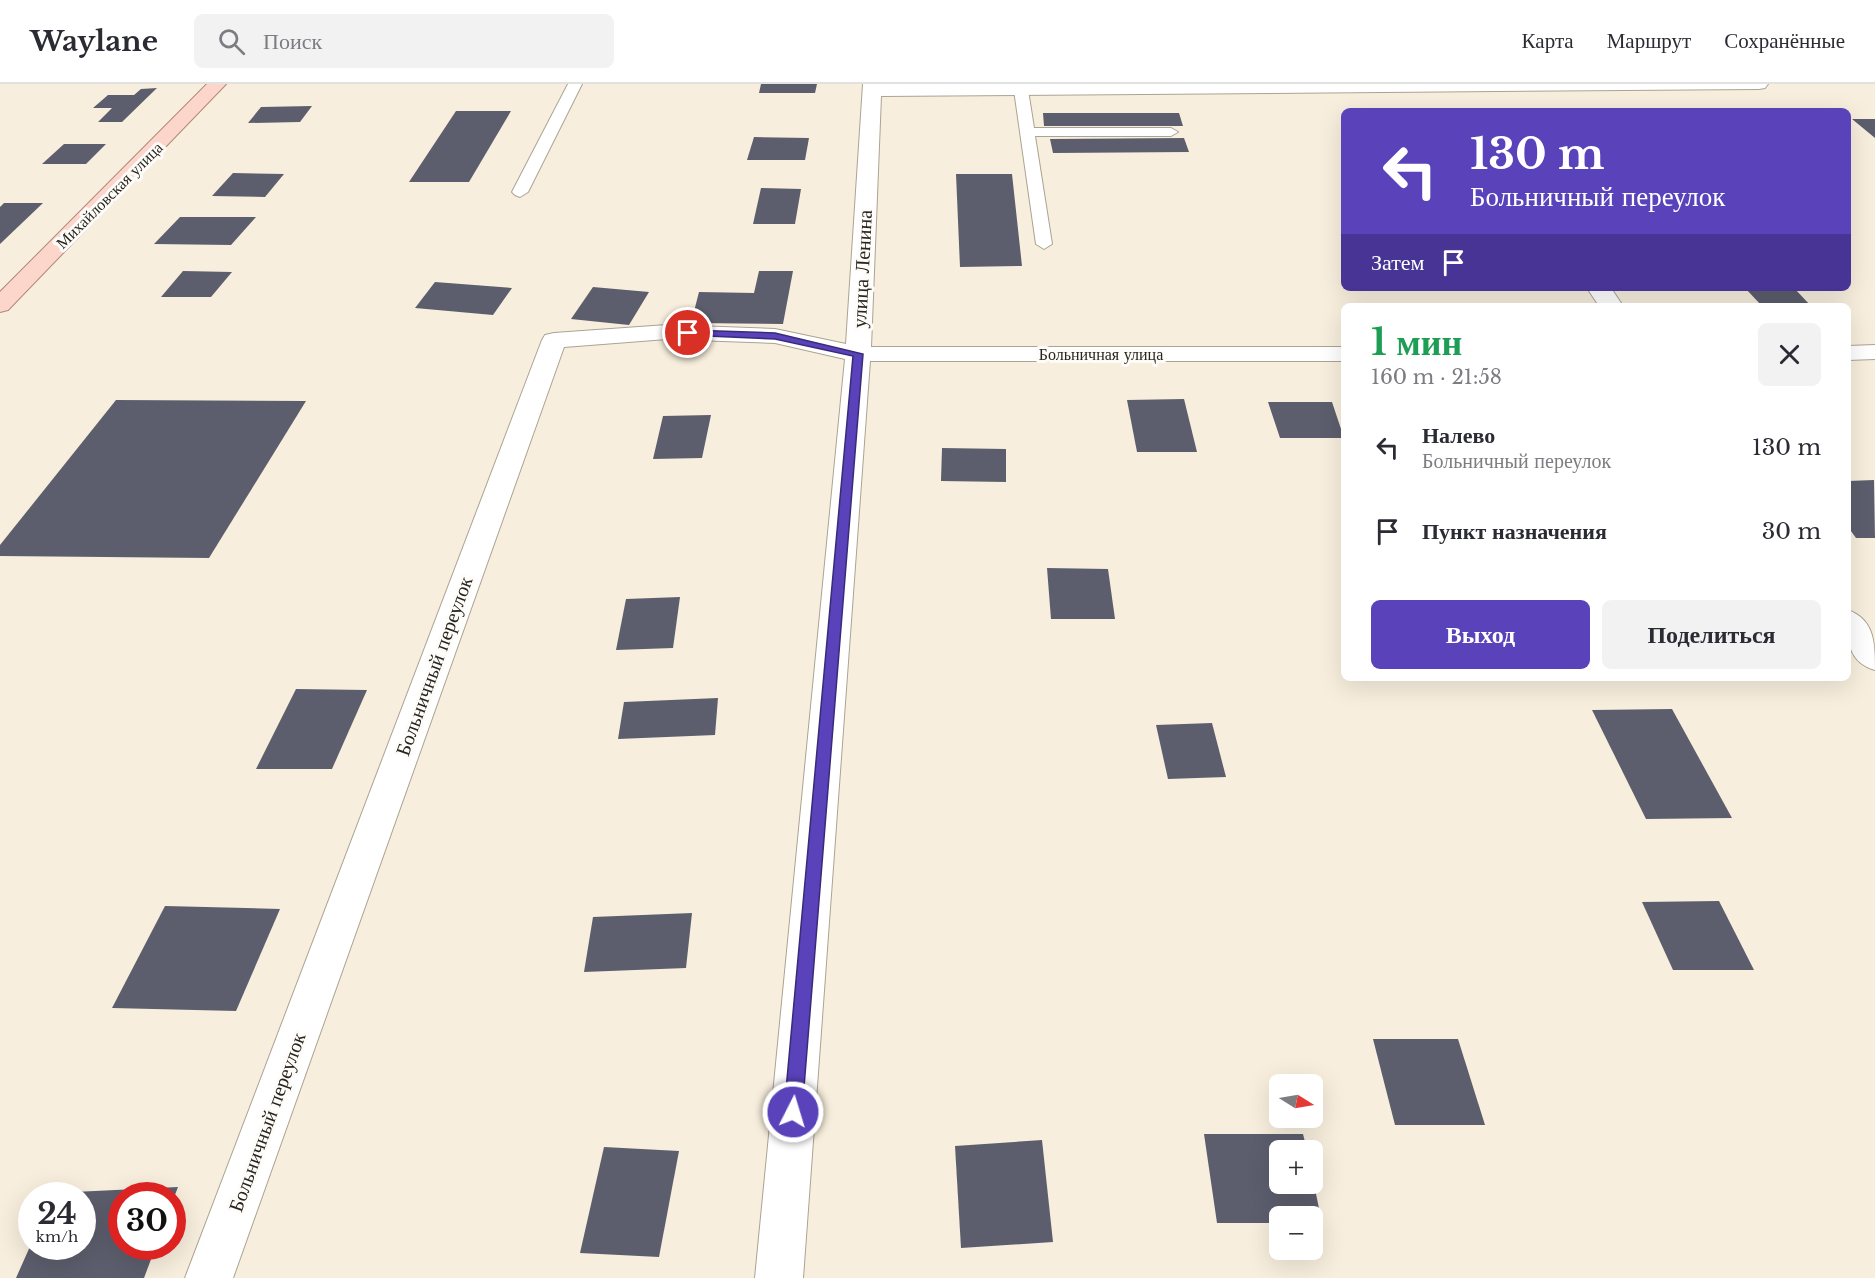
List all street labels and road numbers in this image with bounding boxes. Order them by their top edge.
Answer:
street label: Михайловская улица [51,137,167,253]
street label: улица Ленина [847,209,877,329]
street label: Больничная улица [1039,344,1163,364]
street label: Больничный переулок [390,573,478,759]
street label: Больничный переулок [223,1029,311,1215]

